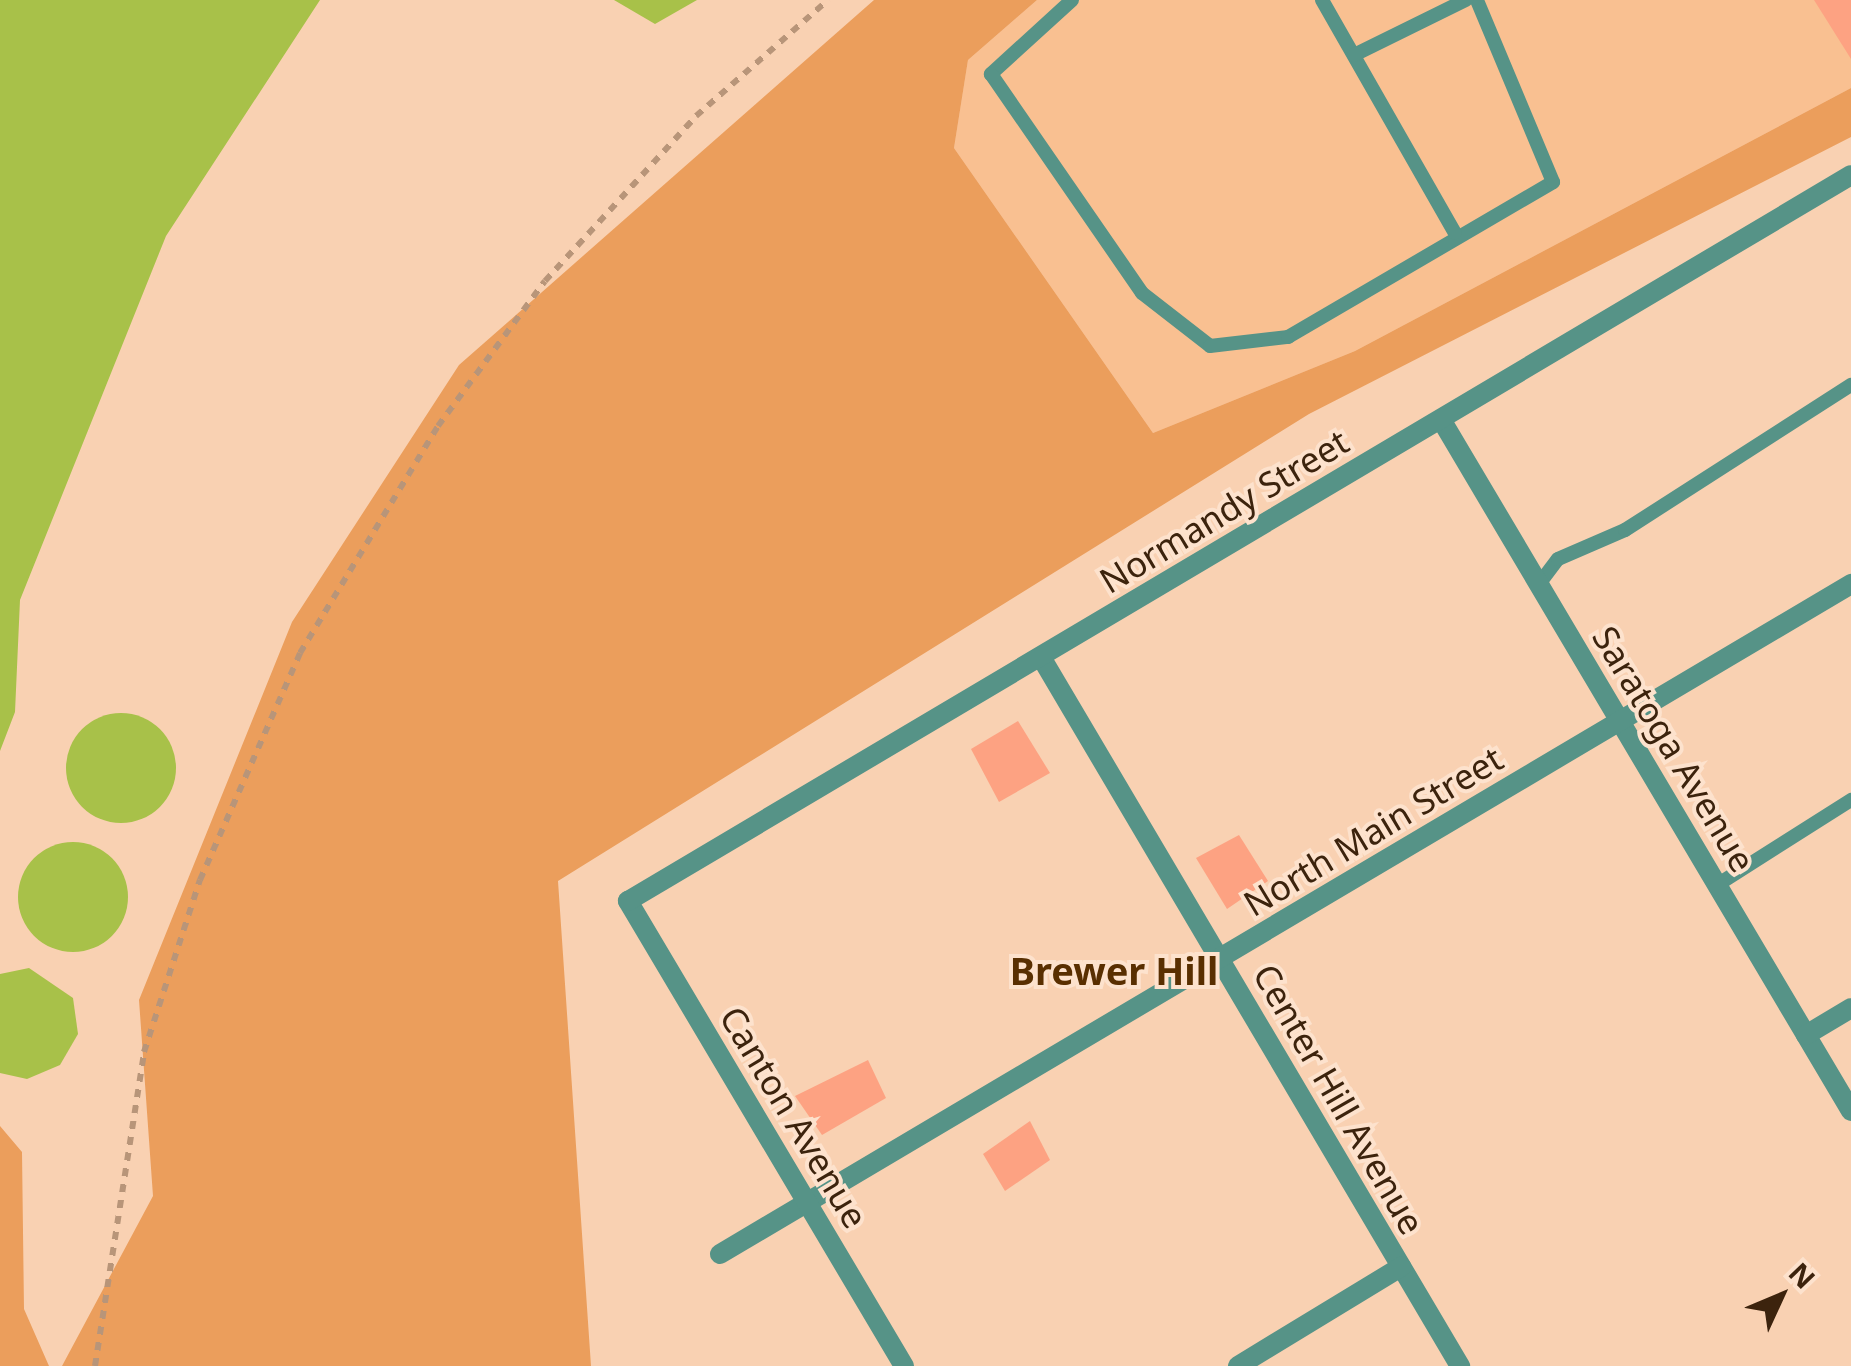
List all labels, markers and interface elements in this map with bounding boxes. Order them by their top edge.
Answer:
street label: Normandy Street [1092,420,1356,602]
street label: Saratoga Avenue [1584,619,1764,879]
street label: North Main Street [1236,737,1510,925]
district label: Brewer Hill [1010,948,1218,994]
street label: Center Hill Avenue [1245,957,1433,1241]
street label: Canton Avenue [711,999,877,1235]
north arrow [1731,1246,1831,1346]
text: N [1781,1254,1824,1297]

